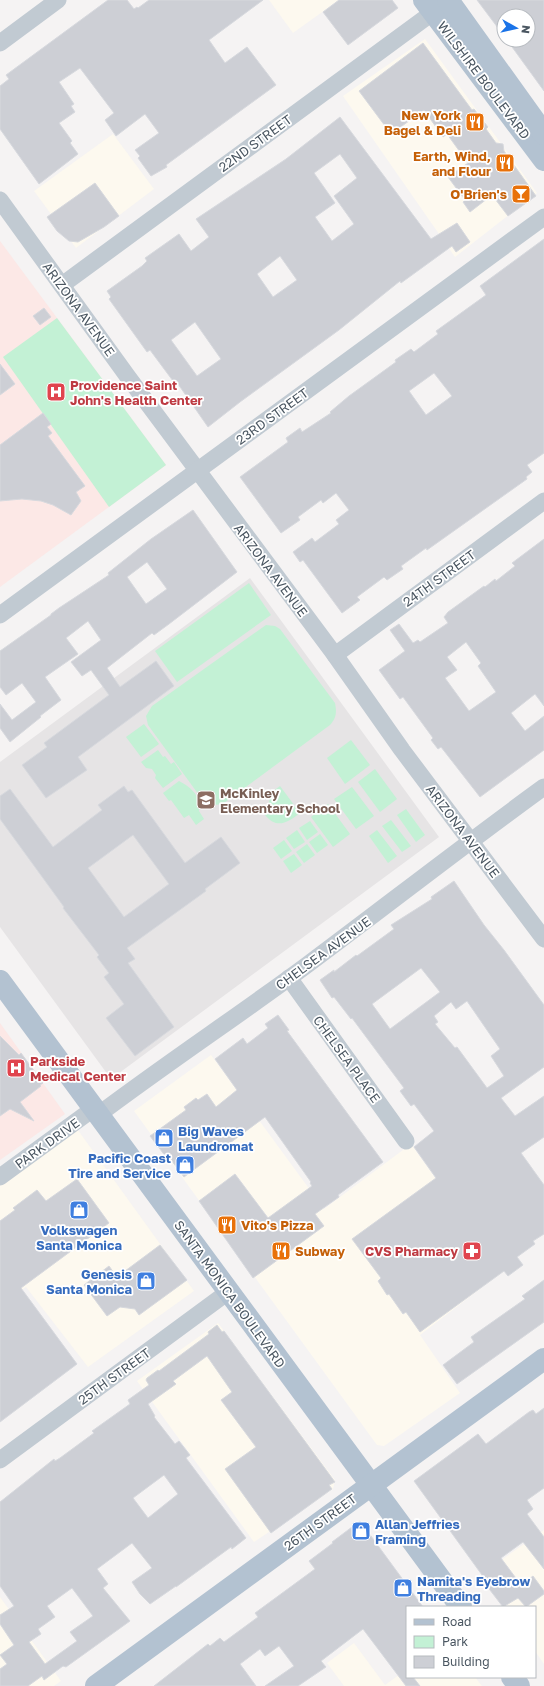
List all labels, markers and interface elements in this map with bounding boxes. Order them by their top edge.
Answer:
north arrow [496,8,536,48]
street label: WILSHIRE BOULEVARD [434,18,534,142]
text: N [519,24,533,35]
place label: New York Bagel & Deli [384,107,461,138]
street label: 22ND STREET [215,111,295,175]
restaurant icon: New York Bagel & Deli [464,111,486,133]
place label: Earth, Wind, and Flour [413,148,491,179]
restaurant icon: Earth, Wind, and Flour [494,152,516,174]
bar icon: O'Brien's [510,183,532,205]
place label: O'Brien's [450,186,507,202]
street label: ARIZONA AVENUE [40,259,118,359]
place label: Providence Saint John's Health Center [70,377,203,408]
hospital icon: Providence Saint John's Health Center [45,381,67,403]
street label: 23RD STREET [233,384,311,448]
street label: ARIZONA AVENUE [231,520,311,620]
street label: 24TH STREET [400,546,478,610]
street label: ARIZONA AVENUE [423,781,503,881]
place label: McKinley Elementary School [220,785,341,816]
school or university icon: McKinley Elementary School [195,789,217,811]
street label: CHELSEA AVENUE [272,913,374,993]
street label: CHELSEA PLACE [310,1012,384,1106]
place label: Parkside Medical Center [30,1053,126,1084]
hospital icon: Parkside Medical Center [5,1057,27,1079]
street label: PARK DRIVE [12,1114,82,1172]
place label: Big Waves Laundromat [178,1123,253,1154]
shop icon: Big Waves Laundromat [153,1127,175,1149]
place label: Pacific Coast Tire and Service [68,1150,171,1181]
shop icon: Pacific Coast Tire and Service [174,1154,196,1176]
shop icon: Volkswagen Santa Monica [68,1199,90,1221]
restaurant icon: Vito's Pizza [216,1214,238,1236]
street label: SANTA MONICA BOULEVARD [171,1217,289,1371]
place label: Vito's Pizza [241,1217,314,1233]
place label: Volkswagen Santa Monica [36,1222,122,1253]
restaurant icon: Subway [270,1240,292,1262]
pharmacy icon: CVS Pharmacy [461,1240,483,1262]
place label: Subway [295,1243,345,1259]
place label: CVS Pharmacy [365,1243,458,1259]
place label: Genesis Santa Monica [46,1266,132,1297]
shop icon: Genesis Santa Monica [135,1270,157,1292]
street label: 25TH STREET [75,1344,153,1408]
street label: 26TH STREET [281,1490,359,1554]
place label: Allan Jeffries Framing [375,1516,460,1547]
shop icon: Allan Jeffries Framing [350,1520,372,1542]
place label: Namita's Eyebrow Threading [417,1573,530,1604]
shop icon: Namita's Eyebrow Threading [392,1577,414,1599]
legend [406,1606,536,1678]
text: Road [442,1614,471,1629]
text: Park [442,1634,468,1649]
text: Building [442,1654,490,1669]

